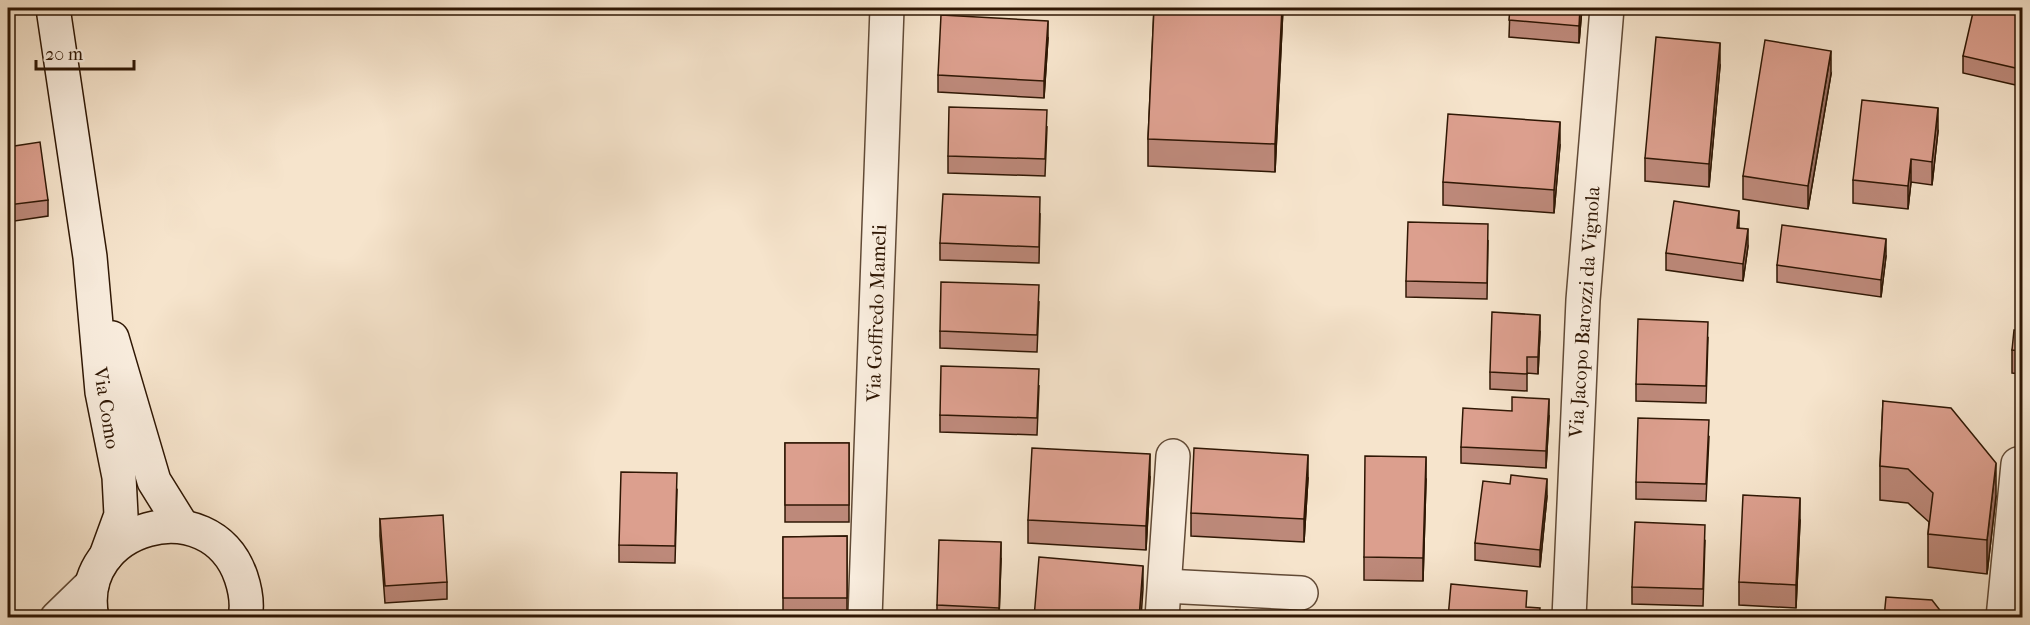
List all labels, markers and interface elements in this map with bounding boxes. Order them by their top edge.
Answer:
scale bar [36,33,134,71]
text: 20 m [45,44,83,65]
street label: Via Jacopo Barozzi da Vignola [1564,185,1605,439]
street label: Via Goffredo Mameli [862,224,891,403]
street label: Via Como [89,364,124,451]

